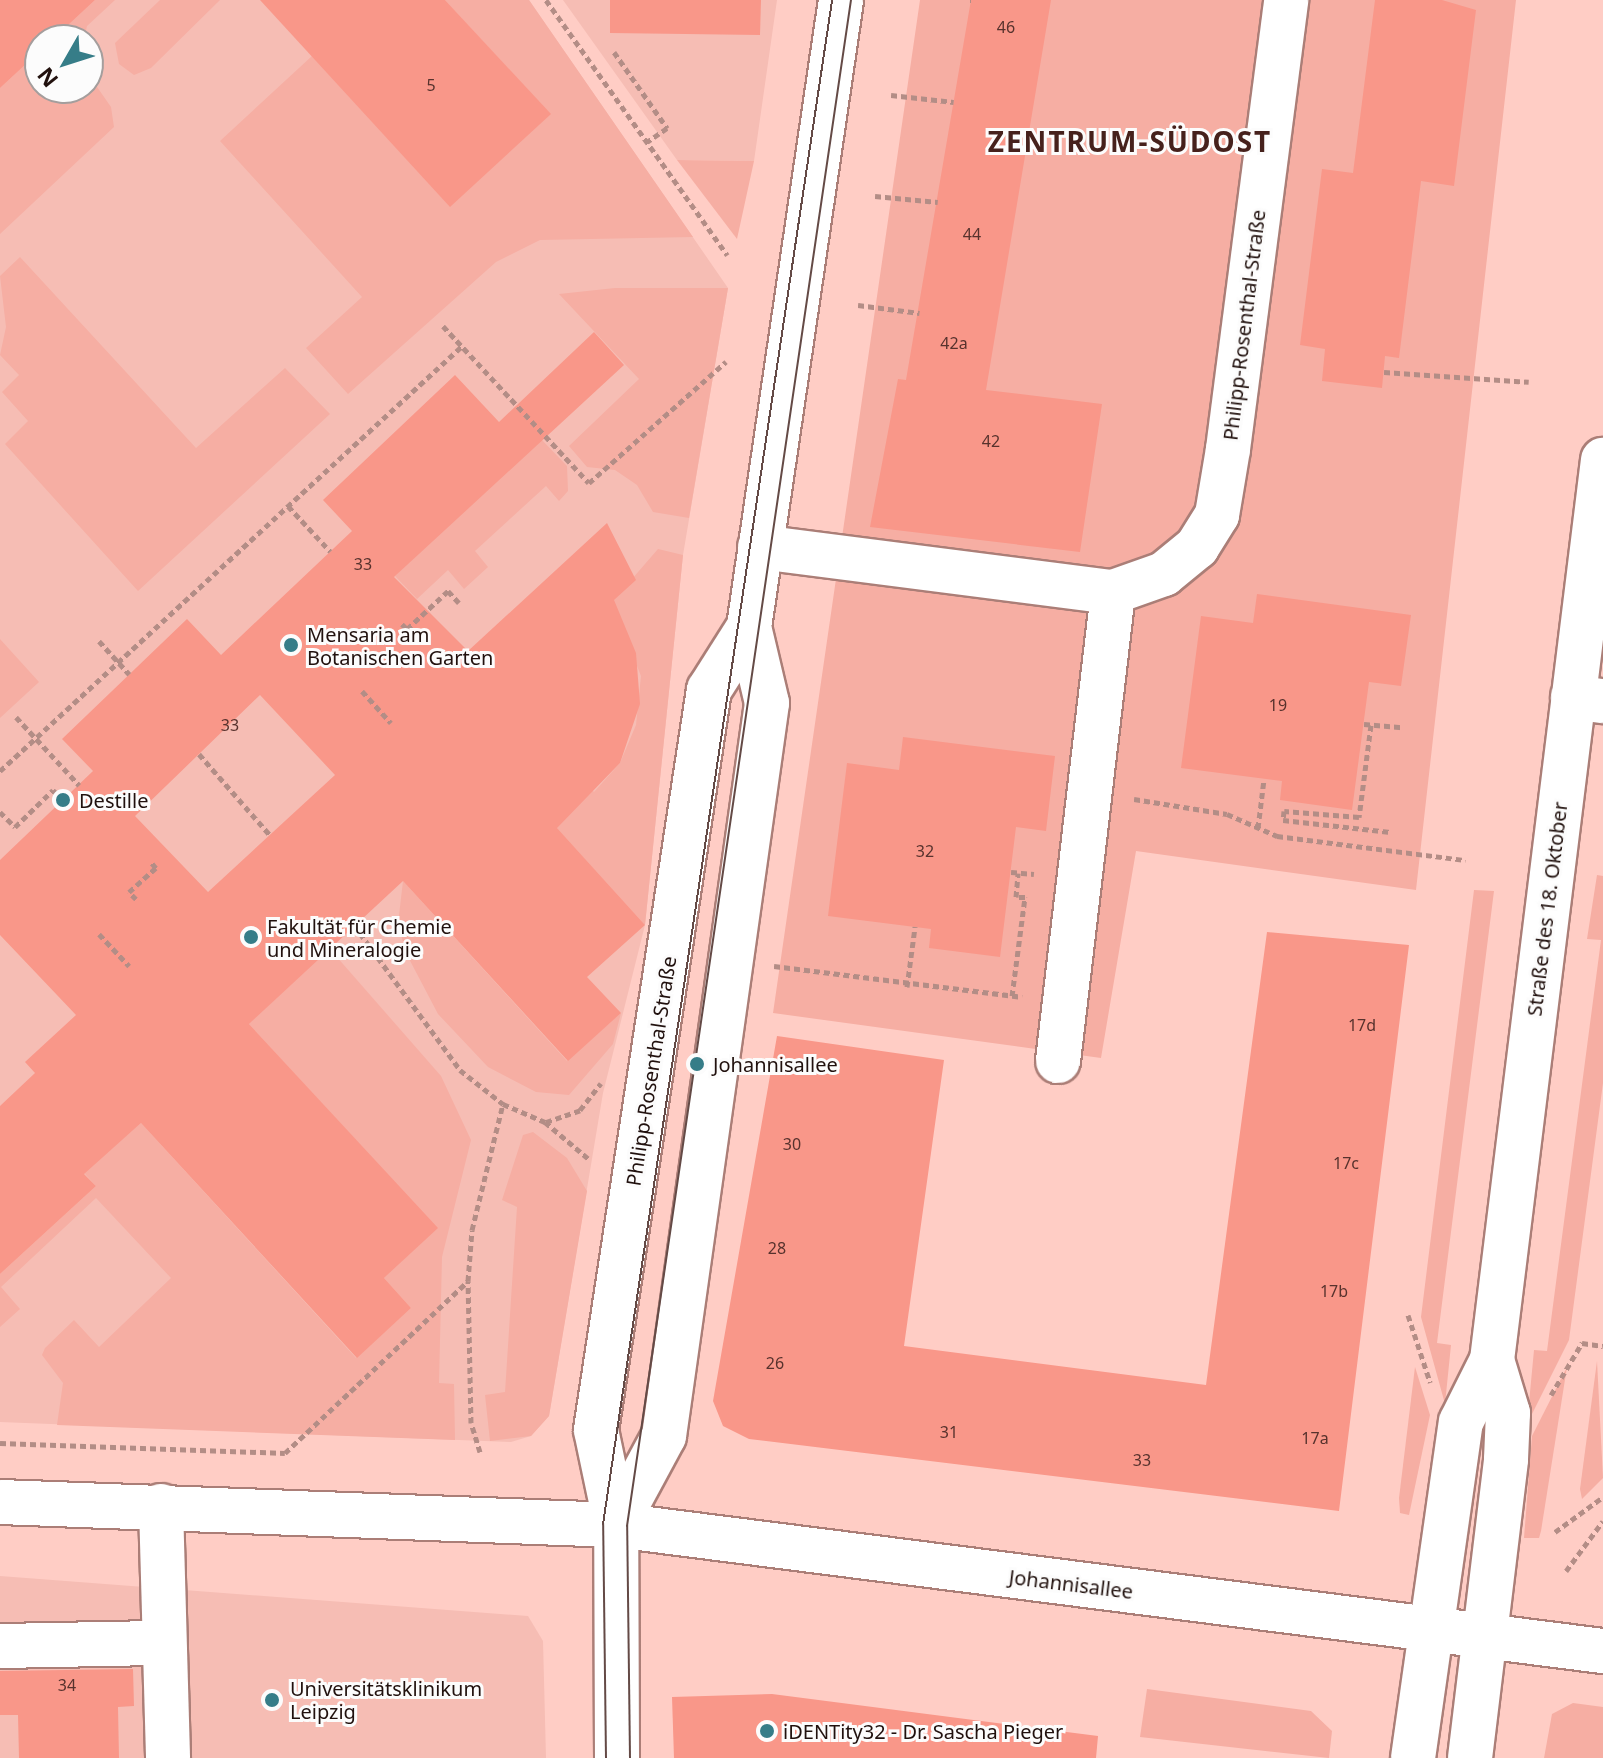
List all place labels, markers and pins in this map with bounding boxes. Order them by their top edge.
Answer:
place label: Mensaria am Botanischen Garten [307,622,493,669]
marker: Mensaria am Botanischen Garten [282,636,300,654]
place label: Destille [79,788,148,812]
marker: Destille [54,791,72,809]
place label: Fakultät für Chemie und Mineralogie [267,914,452,961]
marker: Fakultät für Chemie und Mineralogie [242,928,260,946]
place label: Johannisallee [713,1052,838,1076]
marker: Johannisallee [688,1055,706,1073]
place label: Universitätsklinikum Leipzig [290,1676,482,1723]
marker: Universitätsklinikum Leipzig [261,1689,283,1711]
place label: iDENTity32 - Dr. Sascha Pieger [783,1719,1063,1743]
marker: iDENTity32 - Dr. Sascha Pieger [758,1722,776,1740]

